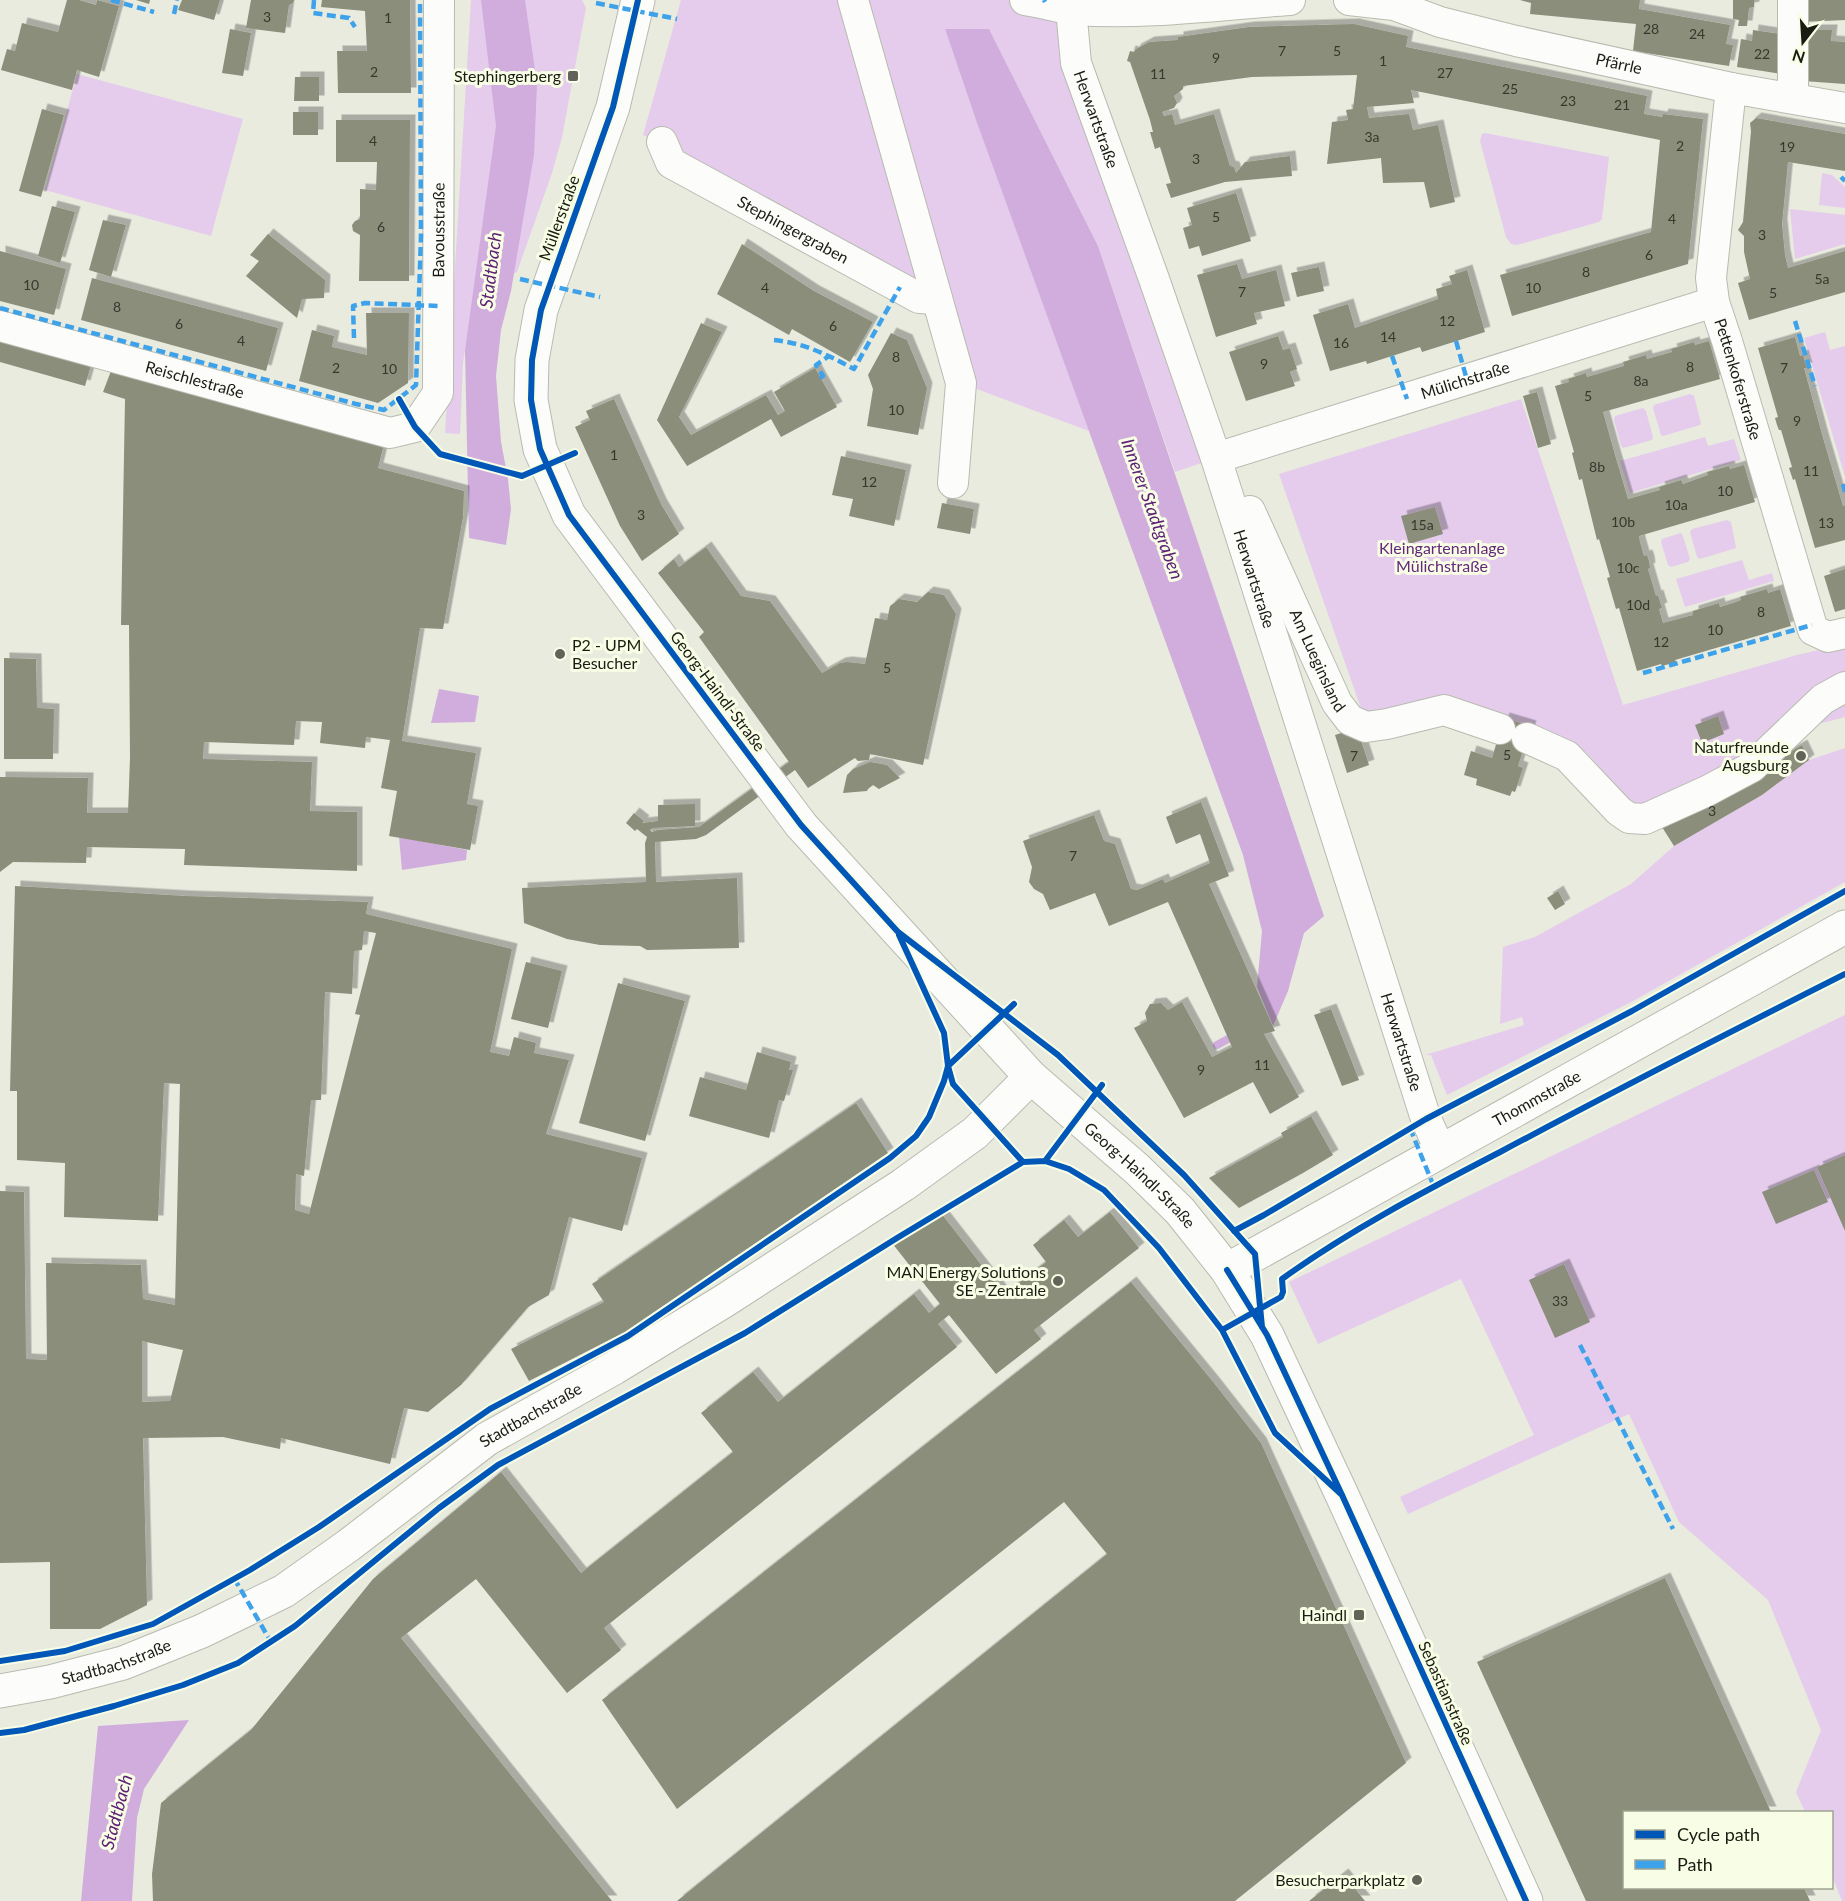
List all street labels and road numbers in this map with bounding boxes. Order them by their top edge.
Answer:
street label: Pfärrle [1594,49,1644,77]
street label: Herwartstraße [1070,68,1123,170]
street label: Müllerstraße [534,173,583,263]
street label: Bavousstraße [428,183,448,278]
street label: Stephingergraben [735,191,852,267]
street label: Pettenkoferstraße [1711,316,1766,442]
street label: Reischlestraße [143,356,246,402]
street label: Mülichstraße [1418,357,1512,402]
street label: Herwartstraße [1230,527,1279,630]
street label: Am Lueginsland [1287,606,1350,715]
street label: Georg-Haindl-Straße [667,627,770,755]
street label: Herwartstraße [1377,990,1427,1093]
street label: Thommstraße [1489,1066,1584,1130]
street label: Georg-Haindl-Straße [1081,1118,1200,1232]
street label: Stadtbachstraße [475,1378,585,1451]
street label: Stadtbachstraße [59,1635,174,1688]
street label: Sebastianstraße [1415,1638,1478,1748]

